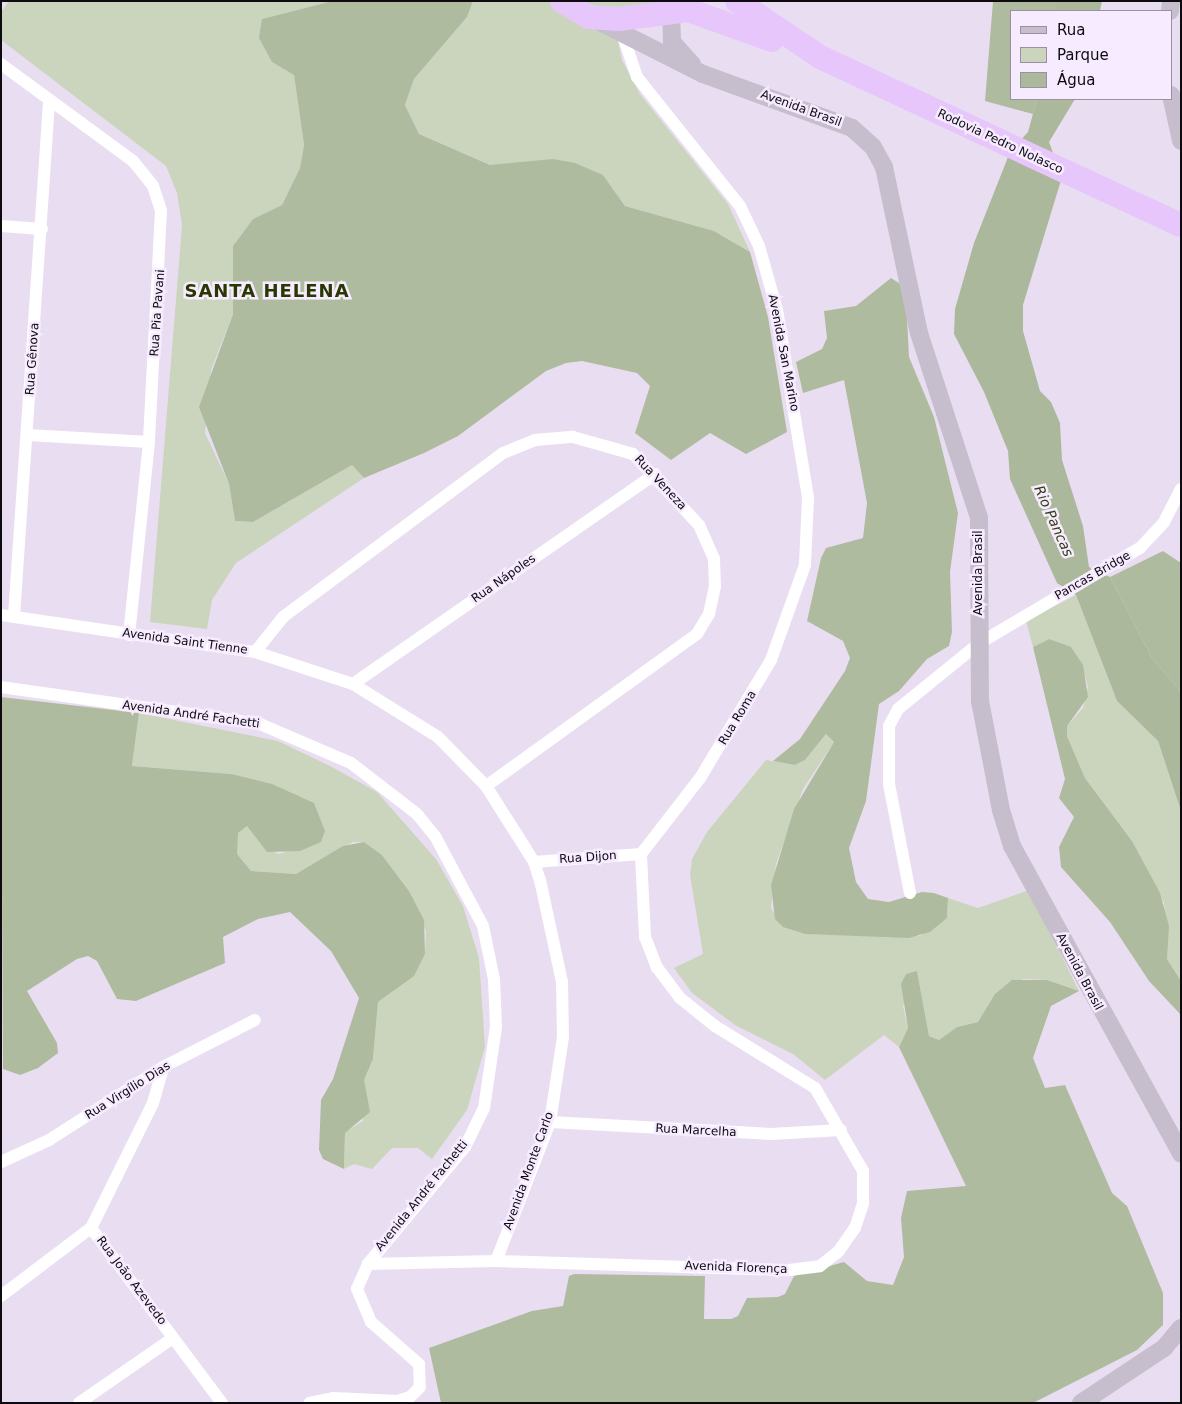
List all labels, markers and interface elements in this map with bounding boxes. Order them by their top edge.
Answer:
legend [1010,10,1172,100]
text: Rua [1057,21,1085,39]
text: Parque [1057,46,1109,64]
text: Água [1057,71,1095,89]
street label: Avenida Brasil [759,88,843,130]
street label: Rodovia Pedro Nolasco [935,107,1065,177]
street label: Rua Pia Pavani [148,269,168,357]
district label: SANTA HELENA [183,280,351,302]
street label: Avenida San Marino [765,293,801,413]
street label: Rua Gênova [23,322,43,396]
street label: Rua Veneza [631,453,689,513]
water label: Rio Pancas [1031,483,1077,559]
street label: Avenida Brasil [972,530,986,616]
street label: Pancas Bridge [1053,549,1133,603]
street label: Rua Nápoles [469,552,539,606]
street label: Avenida Saint Tienne [121,626,249,658]
street label: Rua Roma [716,688,760,748]
street label: Avenida André Fachetti [121,698,261,732]
street label: Rua Dijon [559,849,617,867]
street label: Avenida Brasil [1053,931,1105,1013]
street label: Rua Virgílio Dias [83,1059,173,1123]
street label: Avenida Monte Carlo [501,1110,557,1232]
street label: Rua Marcelha [655,1122,737,1140]
street label: Avenida André Fachetti [373,1138,471,1254]
street label: Rua João Azevedo [93,1234,169,1328]
street label: Avenida Florença [684,1259,788,1277]

